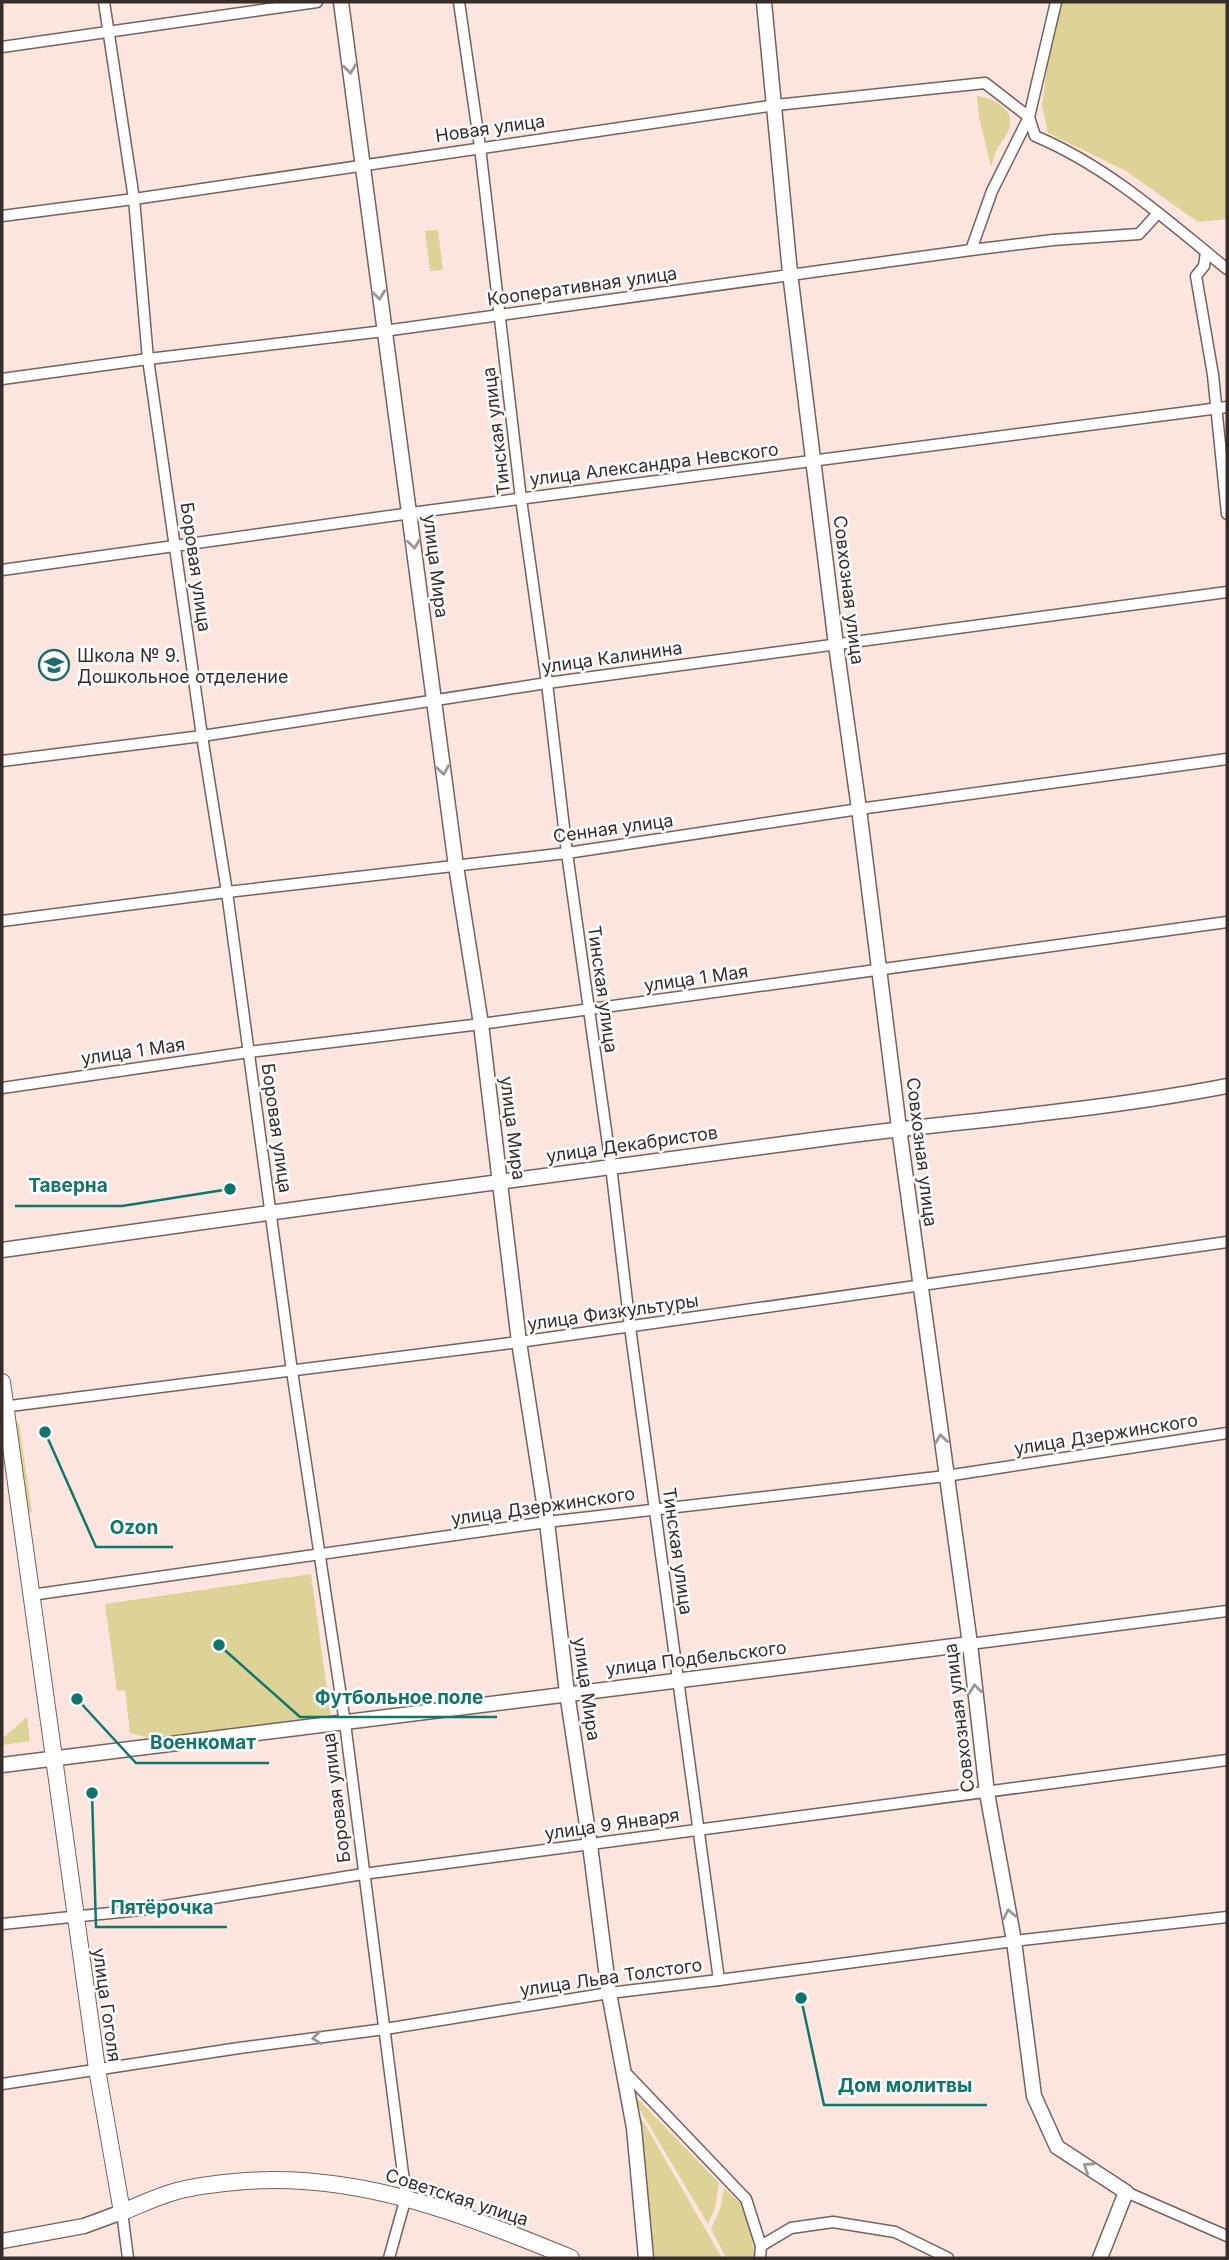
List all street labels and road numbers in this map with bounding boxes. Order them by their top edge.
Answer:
street label: Новая улица [434,110,546,146]
street label: Кооперативная улица [486,262,678,310]
street label: Тинская улица [478,366,514,496]
street label: улица Александра Невского [528,438,780,490]
street label: Боровая улица [177,501,215,633]
street label: улица Мира [419,513,453,619]
street label: Совхозная улица [829,514,869,666]
street label: улица Калинина [541,637,683,677]
street label: Сенная улица [552,809,674,847]
street label: Тинская улица [584,924,622,1054]
street label: улица 1 Мая [643,960,749,996]
street label: улица 1 Мая [80,1033,186,1069]
street label: Боровая улица [258,1062,296,1194]
street label: улица Мира [496,1075,530,1181]
street label: Совхозная улица [902,1076,942,1228]
street label: улица Декабристов [545,1122,719,1166]
street label: улица Физкультуры [526,1290,700,1334]
street label: улица Дзержинского [1013,1409,1199,1459]
street label: улица Дзержинского [450,1483,636,1529]
street label: Тинская улица [659,1486,697,1616]
street label: улица Мира [569,1636,605,1742]
street label: улица Подбельского [604,1636,788,1680]
street label: Совхозная улица [939,1642,979,1794]
street label: Боровая улица [318,1732,354,1864]
street label: улица 9 Января [543,1804,681,1844]
street label: улица Гоголя [89,1947,125,2063]
street label: улица Льва Толстого [518,1954,704,2000]
street label: Советская улица [383,2164,531,2230]

